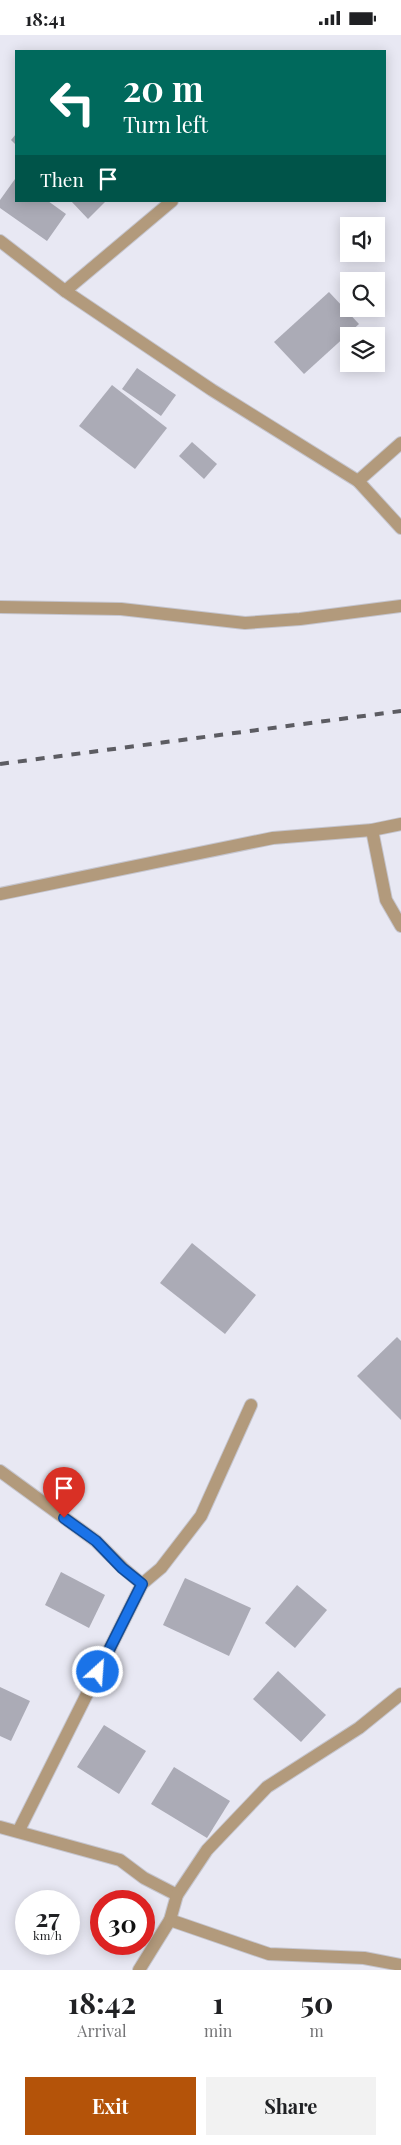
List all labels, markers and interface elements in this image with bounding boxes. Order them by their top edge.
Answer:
text: 18:41 [25,5,66,31]
text: 20 m [123,64,204,111]
icon: left [40,70,105,135]
text: Turn left [123,109,208,139]
icon: arrive [94,165,122,193]
text: Then [40,166,84,192]
map controls [340,217,385,372]
button: sound [340,217,385,262]
button: search [340,272,385,317]
button: layers [340,327,385,372]
pin [43,1467,85,1518]
icon: arrive [50,1474,78,1502]
position arrow [71,1645,123,1697]
speed limit sign: 30 [90,1890,155,1955]
text: 27 [35,1900,60,1933]
text: km/h [33,1927,62,1943]
text: 18:42 [68,1982,136,2022]
text: 1 [212,1982,224,2022]
text: 50 [300,1982,333,2022]
text: Arrival [77,2020,127,2041]
text: min [204,2020,232,2041]
text: m [310,2020,324,2041]
button: Exit [25,2077,196,2135]
button: Share [206,2077,376,2135]

